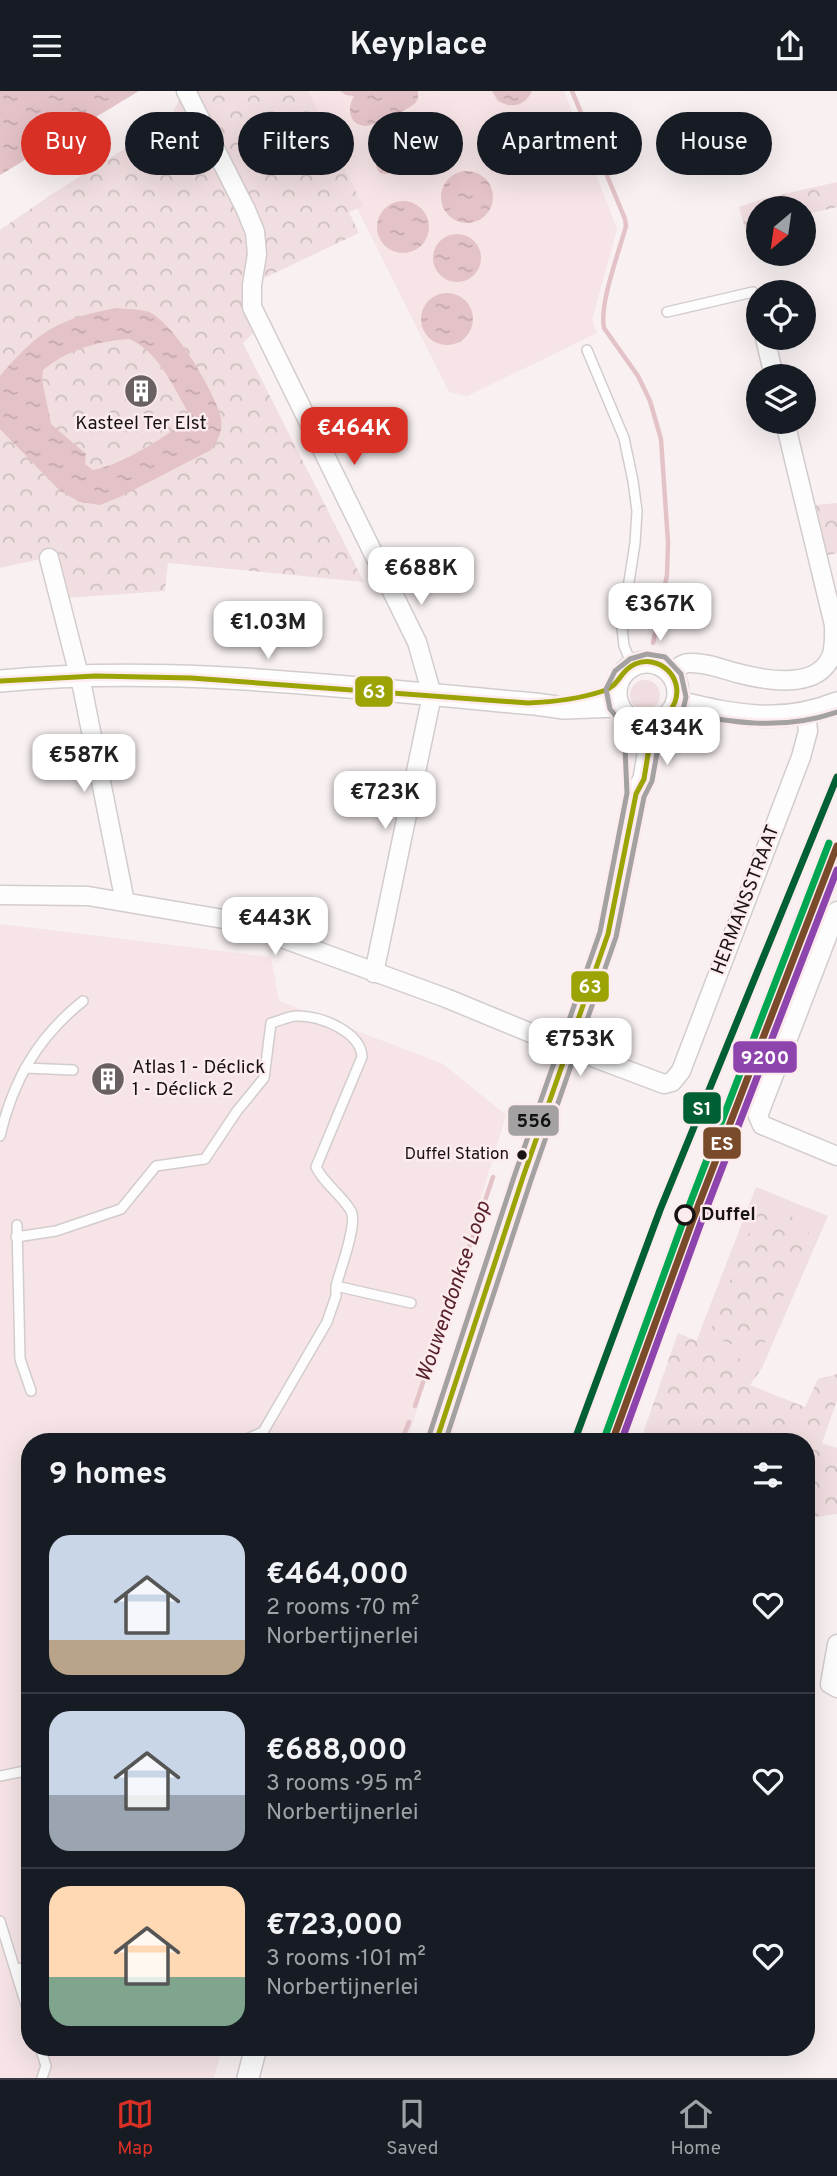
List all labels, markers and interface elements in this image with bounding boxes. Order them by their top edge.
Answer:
text: Keyplace [350,26,487,66]
icon: menu [28,27,66,65]
icon: share [771,27,809,65]
chip: Buy [21,112,111,175]
chip: Rent [125,112,224,175]
chip: Filters [238,112,354,175]
chip: New [368,112,463,175]
chip: Apartment [477,112,642,175]
chip: House [656,112,772,175]
north arrow [746,196,816,266]
map controls [746,196,816,434]
button: locate [746,280,816,350]
button: layers [746,364,816,434]
building icon: Kasteel Ter Elst [122,372,160,410]
pin: €464K [305,407,403,467]
place label: Kasteel Ter Elst [75,412,207,436]
text: €464K [317,415,391,444]
pin: €688K [372,547,470,607]
text: €688K [384,555,458,584]
pin: €367K [611,583,709,643]
text: €367K [624,591,696,620]
pin: €1.03M [211,601,325,661]
text: €1.03M [230,609,306,638]
line badge: 63 [354,675,394,708]
text: 63 [362,681,386,705]
pin: €434K [618,707,716,767]
text: €434K [630,715,704,744]
pin: €587K [35,735,133,794]
text: €587K [48,742,120,771]
pin: €723K [336,771,434,831]
text: €723K [350,779,420,808]
street label: HERMANSSTRAAT [706,822,786,978]
pin: €443K [226,897,324,957]
text: €443K [238,905,312,934]
line badge: 63 [570,970,610,1003]
text: 63 [578,976,602,1000]
pin: €753K [531,1019,629,1078]
text: €753K [545,1026,615,1055]
line badge: 9200 [732,1040,798,1074]
text: 9200 [741,1047,789,1071]
place label: Atlas 1 - Déclick 1 - Déclick 2 [132,1056,265,1102]
building icon: Atlas 1 - Déclick 1 - Déclick 2 [89,1060,127,1098]
line badge: S1 [682,1091,722,1125]
text: S1 [692,1098,712,1122]
line badge: 556 [507,1104,560,1137]
text: 556 [517,1110,551,1134]
line badge: ES [702,1126,742,1160]
text: ES [710,1133,734,1157]
place label: Duffel Station [404,1144,509,1166]
marker: Duffel Station [515,1148,529,1162]
water label: Wouwendonkse Loop [410,1198,498,1386]
place label: Duffel [701,1203,756,1227]
marker: Duffel [675,1205,695,1225]
icon: filters [749,1456,787,1494]
text: 9 homes [49,1457,167,1494]
text: €464,000 [266,1557,409,1594]
icon: home [105,1563,189,1647]
icon: heart [749,1586,787,1624]
text: 2 rooms · 70 m² [266,1594,419,1623]
text: Norbertijnerlei [266,1623,419,1652]
text: €688,000 [266,1733,407,1770]
icon: home [105,1739,189,1823]
icon: heart [749,1762,787,1800]
text: 3 rooms · 95 m² [266,1770,422,1799]
text: Norbertijnerlei [266,1799,419,1828]
text: €723,000 [266,1908,403,1945]
icon: home [105,1914,189,1998]
icon: heart [749,1937,787,1975]
text: 3 rooms · 101 m² [266,1945,426,1974]
text: Norbertijnerlei [266,1974,419,2003]
tab: Map [116,2095,154,2161]
tab: Saved [386,2095,438,2161]
tab: Home [670,2095,721,2161]

